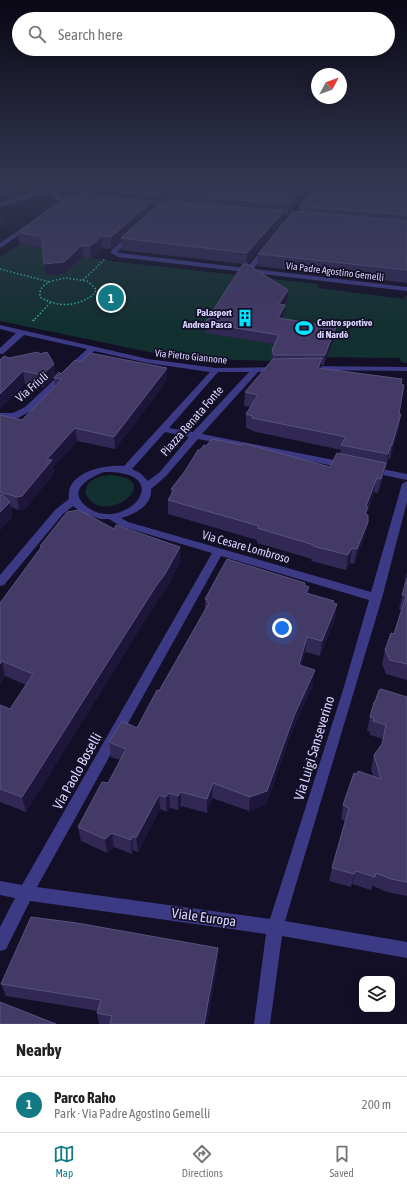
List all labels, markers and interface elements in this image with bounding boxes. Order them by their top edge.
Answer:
search box [12,12,395,56]
icon: search [26,23,48,45]
text: Search here [58,26,123,43]
north arrow [311,68,347,104]
street label: Via Padre Agostino Gemelli [285,260,385,283]
pin: 1 [98,283,124,313]
place label: Palasport Andrea Pasca [182,307,232,330]
building icon: Palasport Andrea Pasca [235,308,255,328]
place label: Centro sportivo di Nardò [317,317,373,340]
sports icon: Centro sportivo di Nardò [294,318,314,338]
street label: Via Pietro Giannone [154,347,228,366]
street label: Via Friuli [13,369,51,405]
street label: Piazza Renata Fonte [158,383,226,459]
street label: Via Cesare Lombroso [200,528,292,566]
your location [272,618,292,638]
street label: Via Luigi Sanseverino [291,694,337,802]
street label: Via Paolo Boselli [49,730,105,812]
street label: Viale Europa [171,905,237,929]
map controls [359,976,395,1012]
button: layers [359,976,395,1012]
text: Nearby [16,1040,62,1060]
text: Parco Raho [54,1089,116,1106]
text: 1 [26,1097,32,1112]
text: 200 m [362,1097,391,1112]
text: Park · Via Padre Agostino Gemelli [54,1106,210,1121]
tab: Map [53,1143,75,1179]
tab: Directions [182,1143,223,1179]
tab: Saved [329,1143,354,1179]

